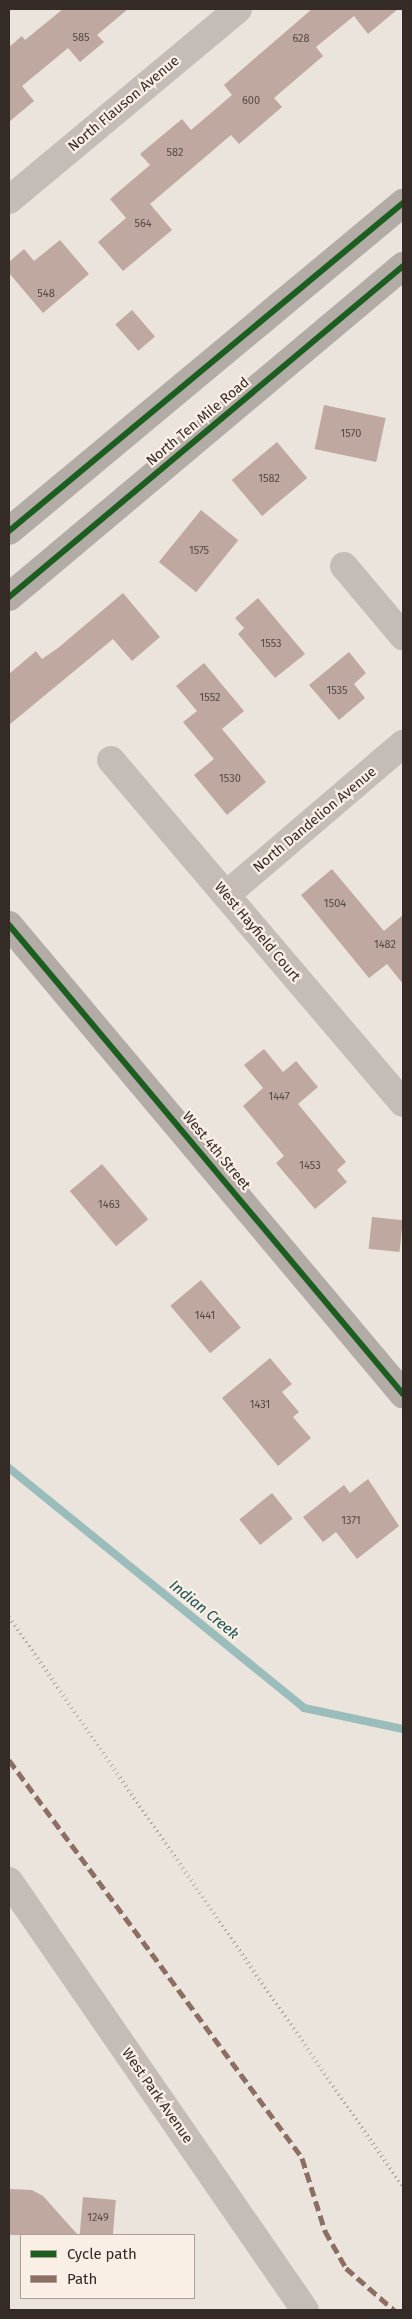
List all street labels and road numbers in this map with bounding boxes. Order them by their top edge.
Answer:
street label: North Flauson Avenue [65,53,183,155]
street label: North Ten Mile Road [143,374,253,470]
street label: North Dandelion Avenue [250,764,380,876]
street label: West Hayfield Court [211,879,303,985]
street label: West 4th Street [178,1109,254,1193]
street label: West Park Avenue [118,2045,196,2147]

